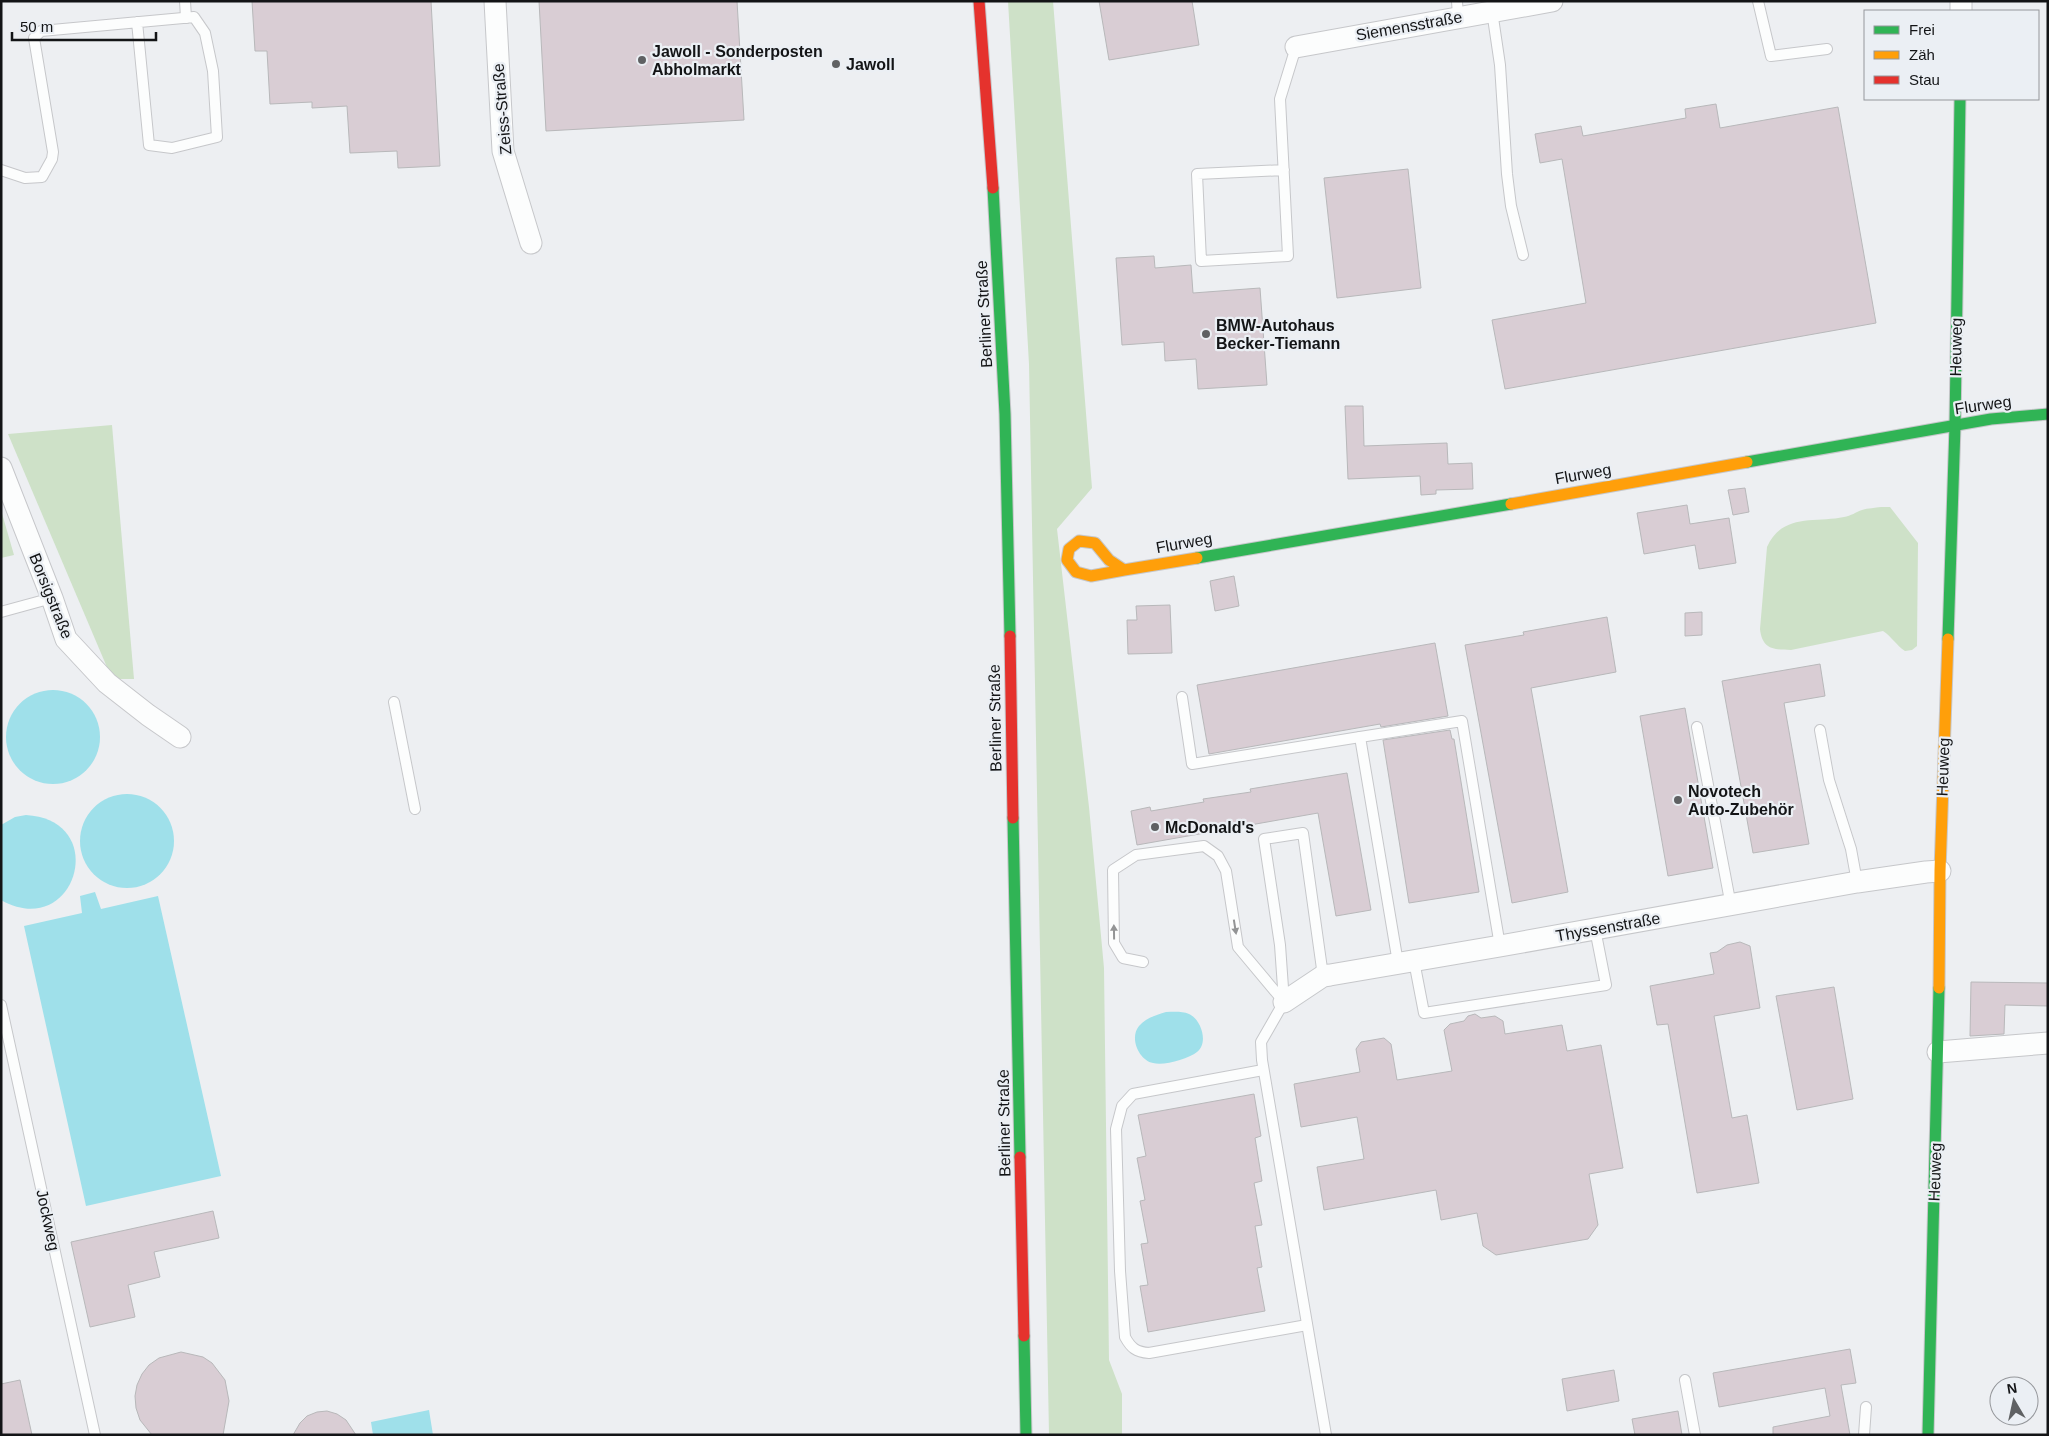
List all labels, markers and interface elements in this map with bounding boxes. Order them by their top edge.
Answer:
street label: Siemensstraße [1355,8,1464,44]
scale bar [12,10,156,42]
legend [1864,10,2039,100]
text: 50 m [20,18,53,35]
text: Frei [1909,21,1935,38]
place label: Jawoll - Sonderposten Abholmarkt [652,43,823,78]
text: Zäh [1909,46,1935,63]
marker: Jawoll - Sonderposten Abholmarkt [636,54,648,66]
place label: Jawoll [846,56,895,73]
marker: Jawoll [830,58,842,70]
street label: Zeiss-Straße [490,63,514,155]
text: Stau [1909,71,1940,88]
street label: Berliner Straße [973,260,995,368]
place label: BMW-Autohaus Becker-Tiemann [1216,317,1340,352]
street label: Heuweg [1947,318,1965,376]
marker: BMW-Autohaus Becker-Tiemann [1200,328,1212,340]
street label: Flurweg [1954,393,2012,417]
street label: Flurweg [1554,461,1612,487]
street label: Flurweg [1155,530,1213,556]
street label: Borsigstraße [26,551,76,641]
street label: Berliner Straße [986,664,1004,772]
street label: Heuweg [1933,737,1953,797]
place label: Novotech Auto-Zubehör [1688,783,1794,818]
marker: Novotech Auto-Zubehör [1672,794,1684,806]
place label: McDonald's [1165,819,1254,836]
marker: McDonald's [1149,821,1161,833]
street label: Thyssenstraße [1554,909,1662,945]
one-way arrow [1231,919,1239,935]
one-way arrow [1110,924,1118,940]
street label: Berliner Straße [995,1069,1013,1177]
street label: Heuweg [1925,1142,1945,1202]
street label: Jockweg [33,1188,63,1252]
north arrow [1989,1376,2039,1426]
text: N [2006,1379,2018,1397]

